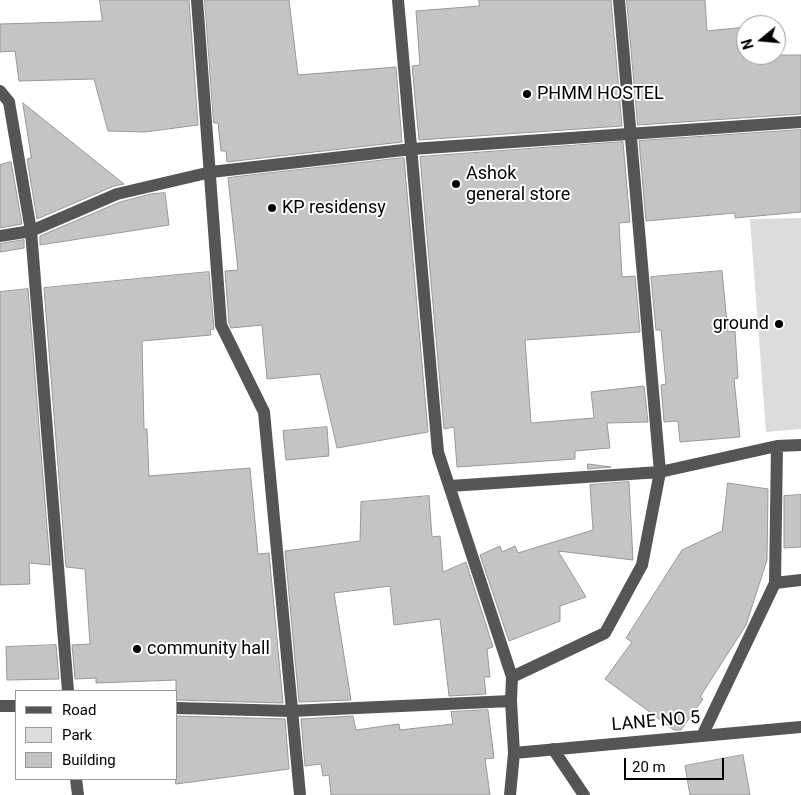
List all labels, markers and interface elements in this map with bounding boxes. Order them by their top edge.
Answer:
north arrow [736,15,786,65]
text: N [739,37,757,51]
place label: PHMM HOSTEL [537,83,664,105]
marker: PHMM HOSTEL [521,88,533,100]
place label: Ashok general store [466,163,570,205]
marker: Ashok general store [450,178,462,190]
place label: KP residensy [282,197,386,219]
marker: KP residensy [266,202,278,214]
place label: ground [713,313,769,335]
marker: ground [773,318,785,330]
place label: community hall [147,638,270,660]
marker: community hall [131,643,143,655]
legend [15,690,178,780]
text: Road [62,701,96,719]
street label: LANE NO 5 [611,707,701,737]
text: Park [62,726,92,744]
scale bar [626,748,726,780]
text: Building [62,751,116,769]
text: 20 m [632,758,666,776]

